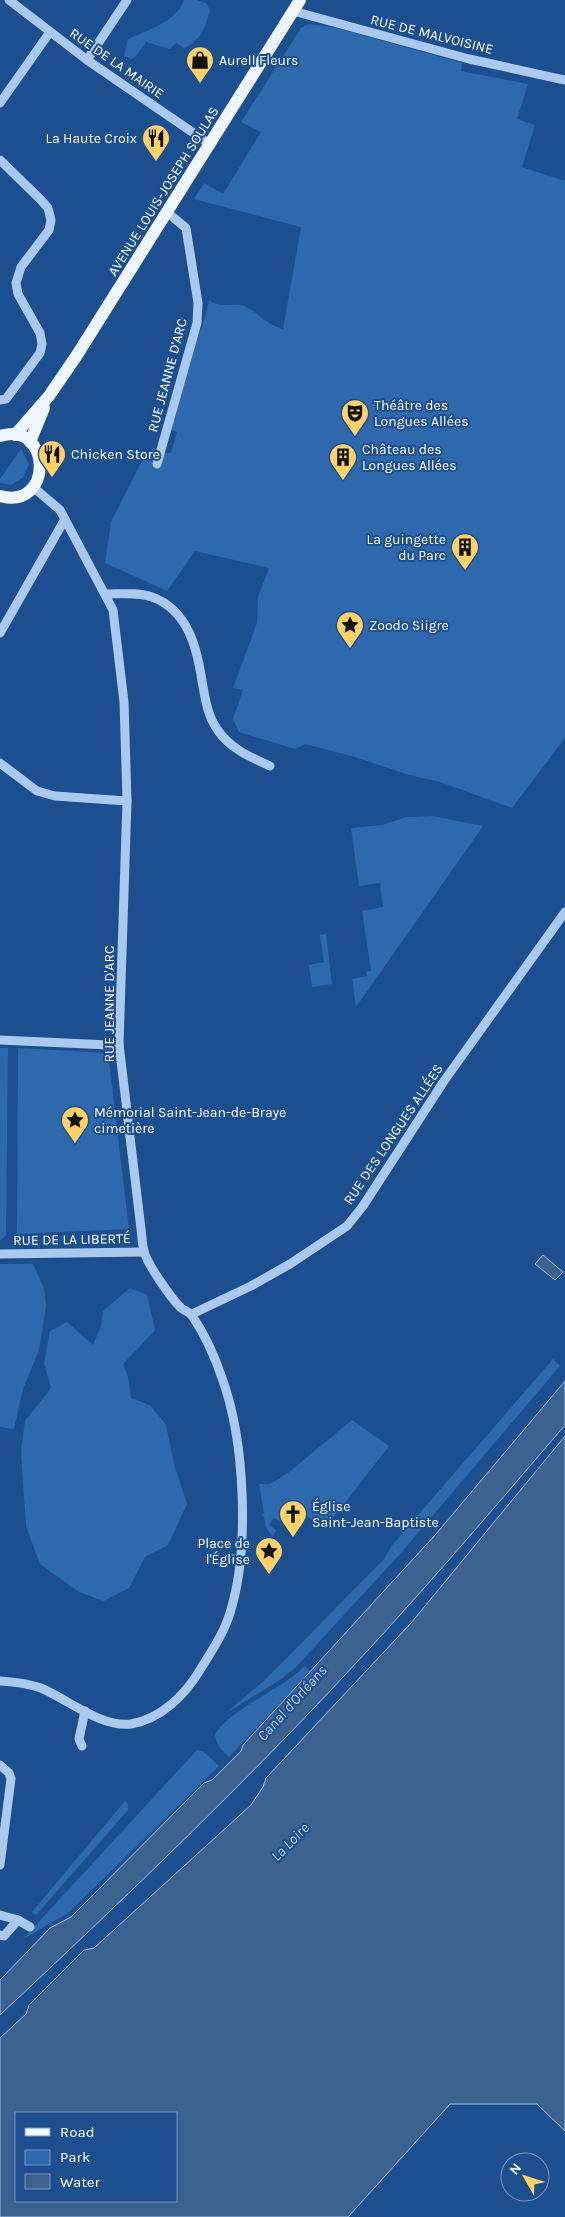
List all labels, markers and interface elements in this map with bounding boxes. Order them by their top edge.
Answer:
street label: RUE DE MALVOISINE [369,11,495,58]
street label: RUE DE LA MAIRIE [66,24,167,102]
shop icon: Aurell Fleurs [185,45,215,84]
place label: Aurell Fleurs [219,52,298,69]
street label: AVENUE LOUIS-JOSEPH SOULAS [104,103,223,279]
restaurant icon: La Haute Croix [141,123,171,162]
place label: La Haute Croix [45,130,137,147]
street label: RUE JEANNE D'ARC [144,316,191,434]
place label: Théâtre des Longues Allées [374,397,469,430]
theatre icon: Théâtre des Longues Allées [340,398,370,437]
restaurant icon: Chicken Store [37,439,67,478]
place label: Château des Longues Allées [362,441,457,474]
building icon: Château des Longues Allées [328,442,358,481]
place label: Chicken Store [71,446,160,463]
place label: La guingette du Parc [367,531,446,564]
building icon: La guingette du Parc [450,532,480,571]
place icon: Zoodo Siigre [335,610,365,649]
place label: Zoodo Siigre [369,617,449,634]
street label: RUE JEANNE D'ARC [101,945,118,1063]
street label: RUE DES LONGUES ALLÉES [339,1060,447,1208]
place label: Mémorial Saint-Jean-de-Braye cimetière [94,1104,286,1137]
place icon: Mémorial Saint-Jean-de-Braye cimetière [60,1105,90,1144]
street label: RUE DE LA LIBERTÉ [13,1229,131,1249]
place label: Église Saint-Jean-Baptiste [312,1497,439,1531]
church icon: Église Saint-Jean-Baptiste [278,1499,308,1538]
place label: Place de l'Église [197,1535,250,1568]
place icon: Place de l'Église [254,1536,284,1575]
water label: Canal d'Orléans [253,1661,331,1745]
water label: La Loire [267,1819,313,1865]
legend [15,2112,178,2202]
text: Road [60,2123,95,2141]
text: Park [60,2148,90,2166]
north arrow [500,2152,550,2202]
text: N [506,2160,525,2178]
text: Water [60,2173,101,2191]

